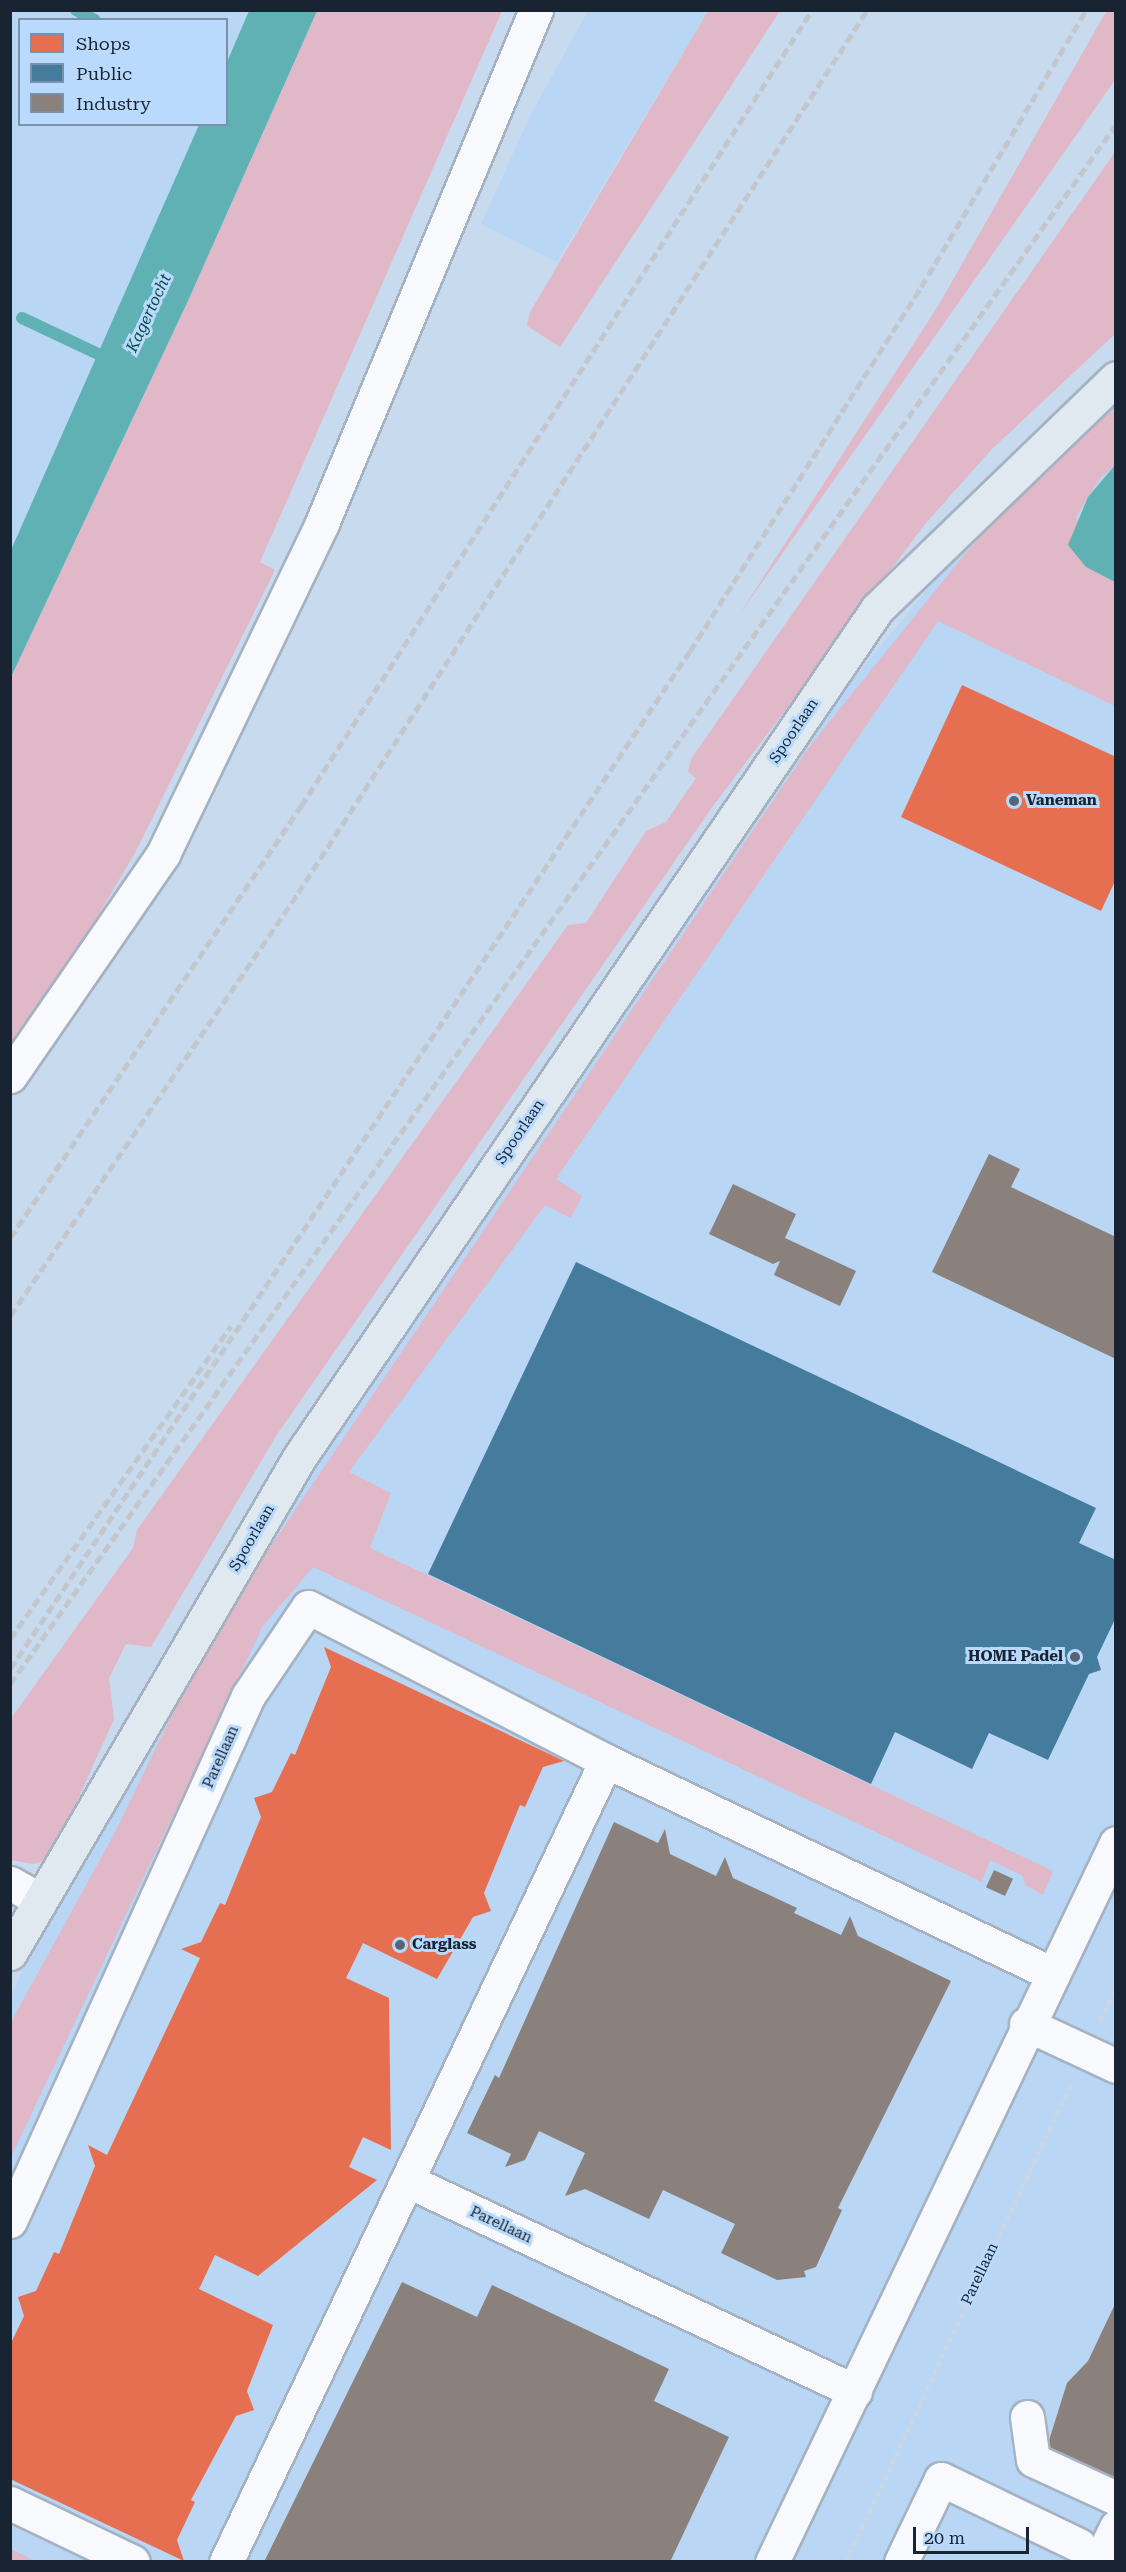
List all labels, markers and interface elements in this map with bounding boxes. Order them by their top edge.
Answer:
legend [18,18,228,126]
text: Shops [76,33,130,54]
text: Public [76,63,132,84]
text: Industry [76,93,151,114]
water label: Kagertocht [122,271,176,355]
street label: Spoorlaan [766,695,822,767]
place label: Vaneman [1026,792,1097,810]
marker: Vaneman [1007,794,1021,808]
street label: Spoorlaan [492,1096,548,1168]
street label: Spoorlaan [226,1501,278,1575]
place label: HOME Padel [968,1648,1063,1666]
marker: HOME Padel [1068,1650,1082,1664]
street label: Parellaan [199,1723,243,1791]
place label: Carglass [412,1936,477,1954]
marker: Carglass [393,1938,407,1952]
street label: Parellaan [467,2203,535,2247]
street label: Parellaan [958,2240,1002,2308]
scale bar [916,2515,1032,2553]
text: 20 m [924,2527,965,2548]

